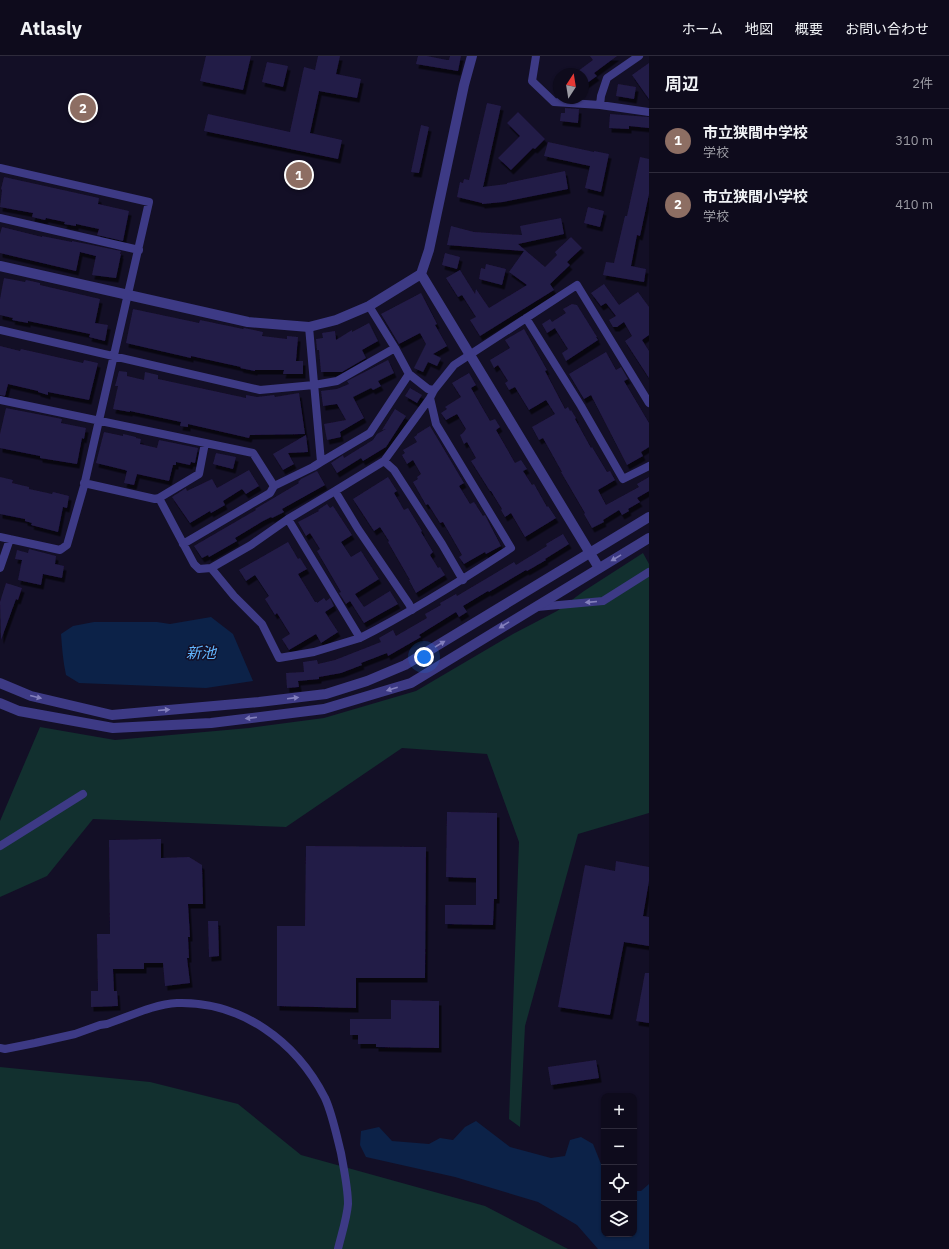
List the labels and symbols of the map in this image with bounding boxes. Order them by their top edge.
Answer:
north arrow [553,68,589,104]
pin: 2 [70,93,96,123]
pin: 1 [286,160,312,190]
one-way arrow [611,554,621,562]
one-way arrow [585,599,597,605]
one-way arrow [499,621,509,629]
one-way arrow [434,640,446,647]
water label: 新池 [186,643,218,662]
your location [414,647,434,667]
one-way arrow [385,686,397,692]
one-way arrow [30,695,42,701]
one-way arrow [287,695,299,701]
one-way arrow [158,707,170,714]
one-way arrow [245,715,257,721]

